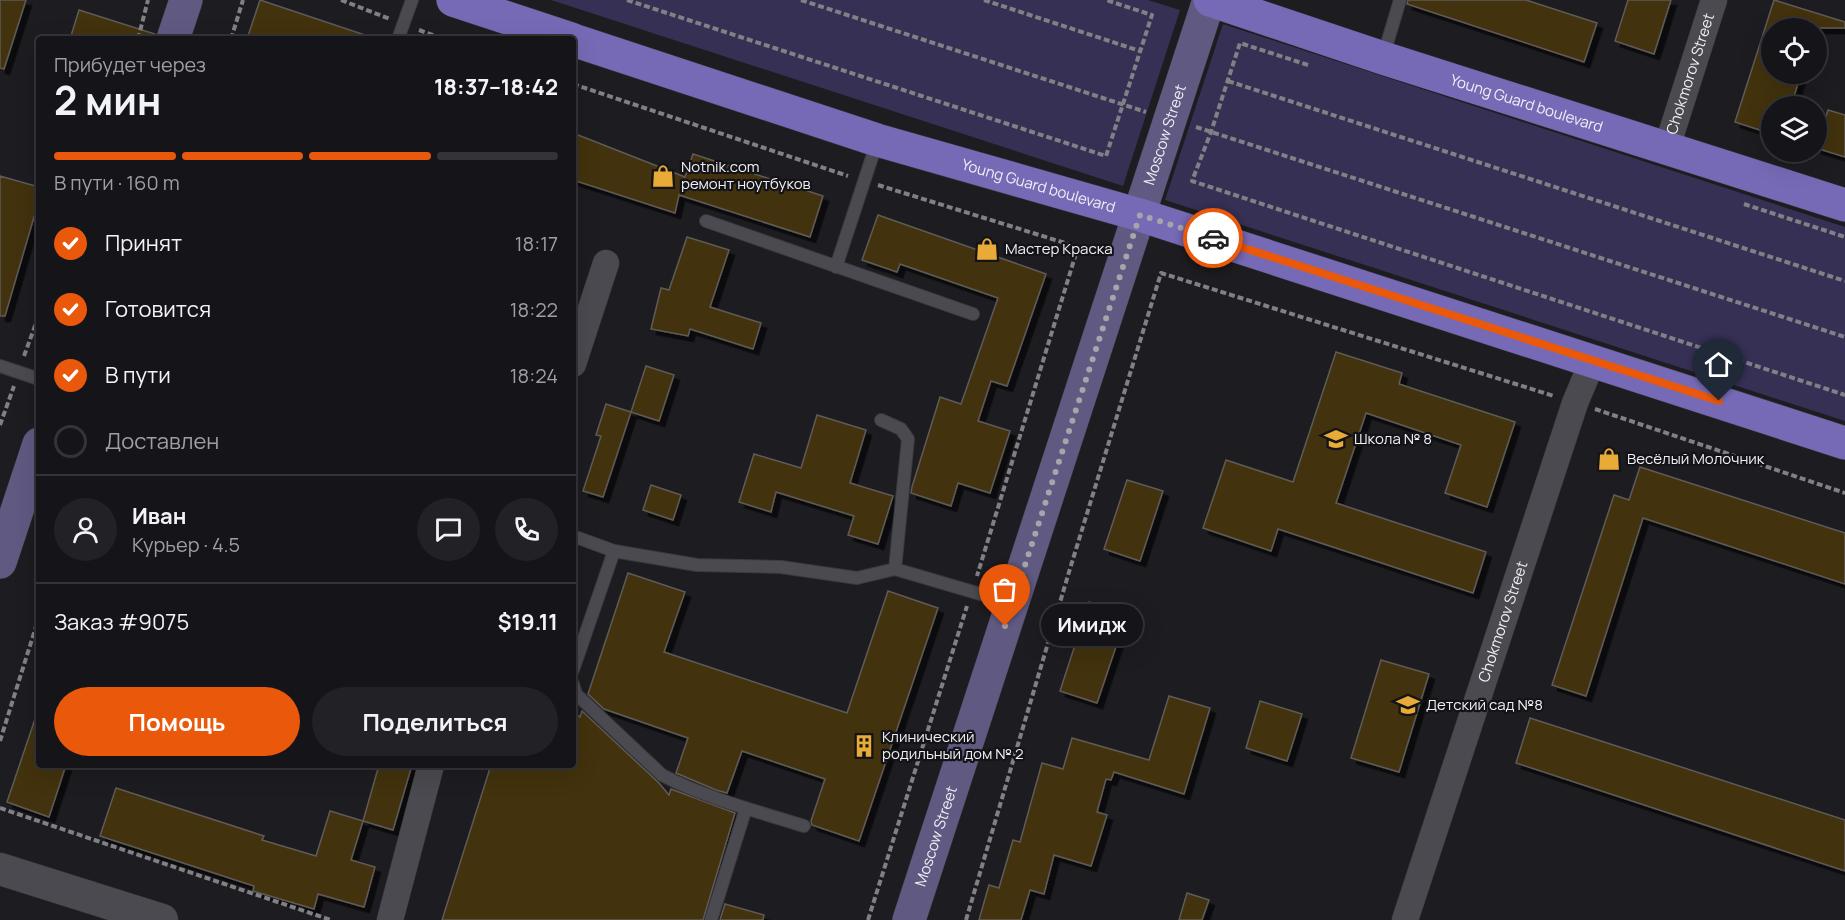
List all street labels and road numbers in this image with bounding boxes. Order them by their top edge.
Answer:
street label: Chokmorov Street [1661,10,1719,137]
street label: Young Guard boulevard [1448,69,1606,137]
street label: Moscow Street [1138,82,1191,188]
street label: Young Guard boulevard [959,154,1118,217]
street label: Chokmorov Street [1473,558,1532,685]
street label: Moscow Street [910,783,962,889]

